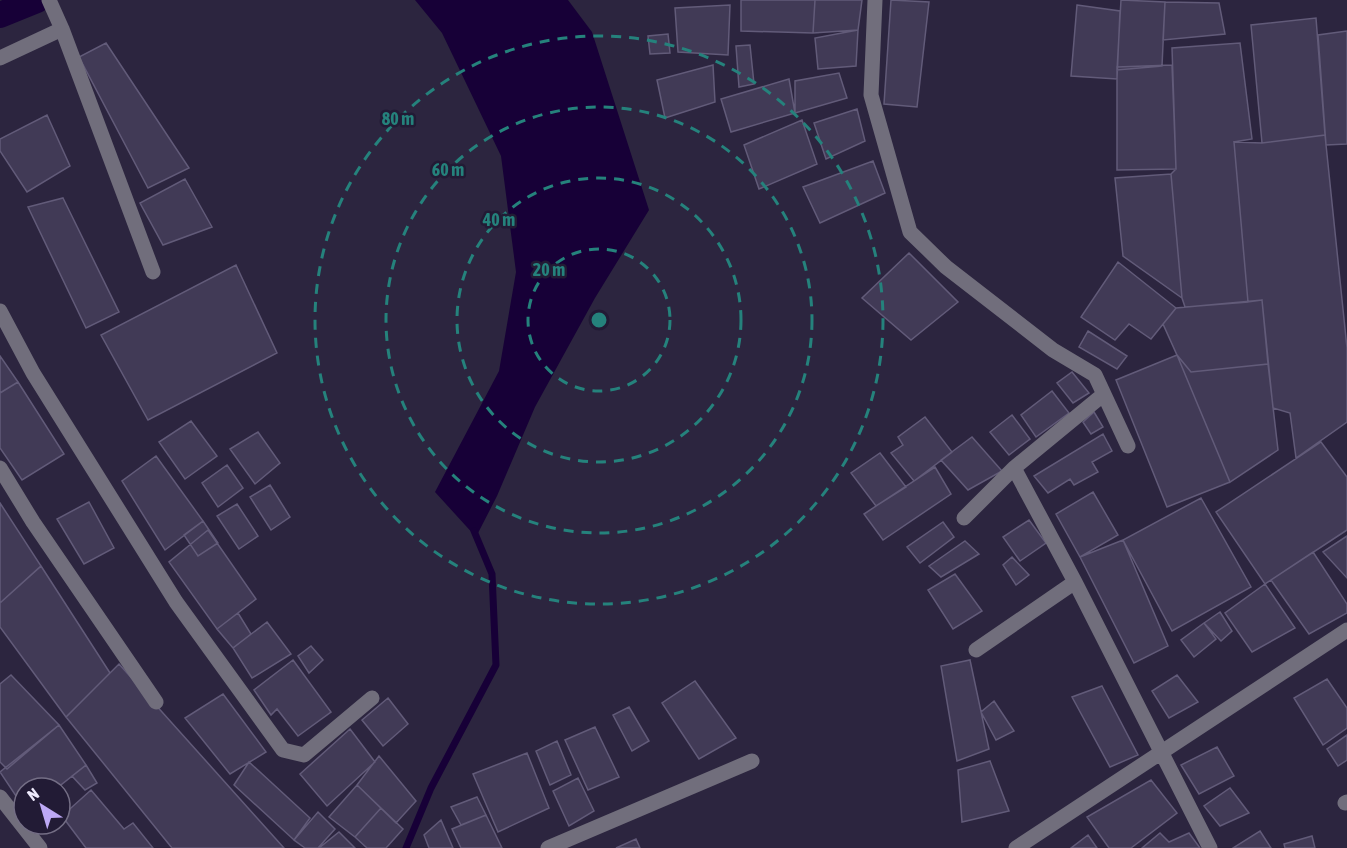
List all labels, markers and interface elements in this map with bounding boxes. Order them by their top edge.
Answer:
text: 80 m [382,108,414,129]
text: 60 m [432,159,464,180]
text: 40 m [482,209,515,230]
text: 20 m [533,259,565,280]
centre of rings [589,310,609,330]
north arrow [12,776,72,836]
text: N [24,784,42,804]

